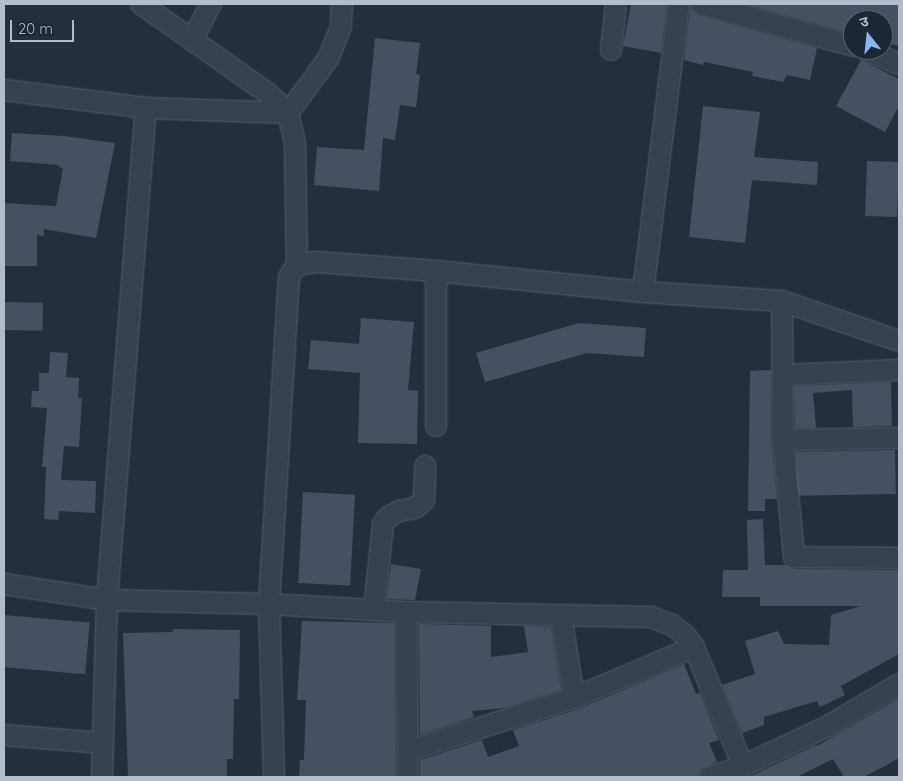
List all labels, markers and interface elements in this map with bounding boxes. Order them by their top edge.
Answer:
scale bar [12,10,76,42]
north arrow [843,10,893,60]
text: उ [858,12,871,31]
text: 20 m [18,19,53,38]

